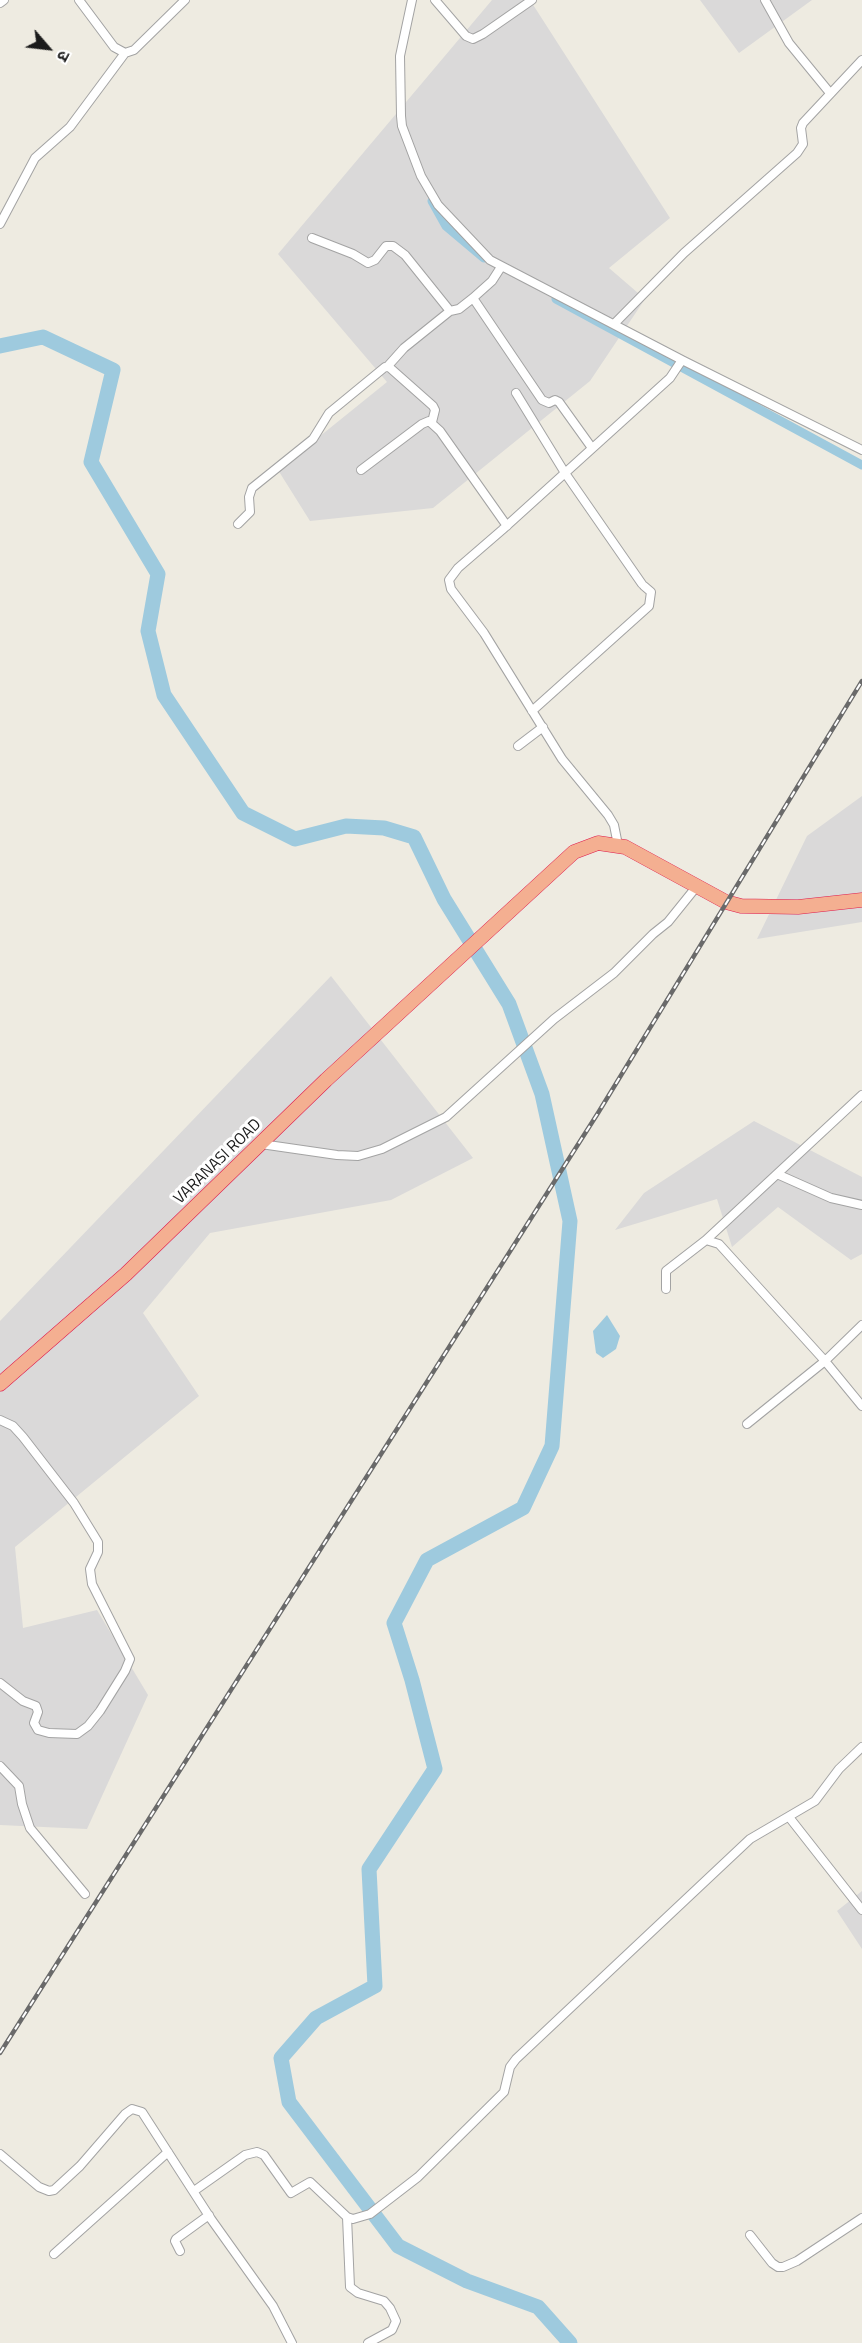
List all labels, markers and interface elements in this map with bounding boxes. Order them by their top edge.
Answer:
north arrow [18,18,78,78]
text: उ [51,47,77,66]
street label: VARANASI ROAD [170,1115,266,1209]

